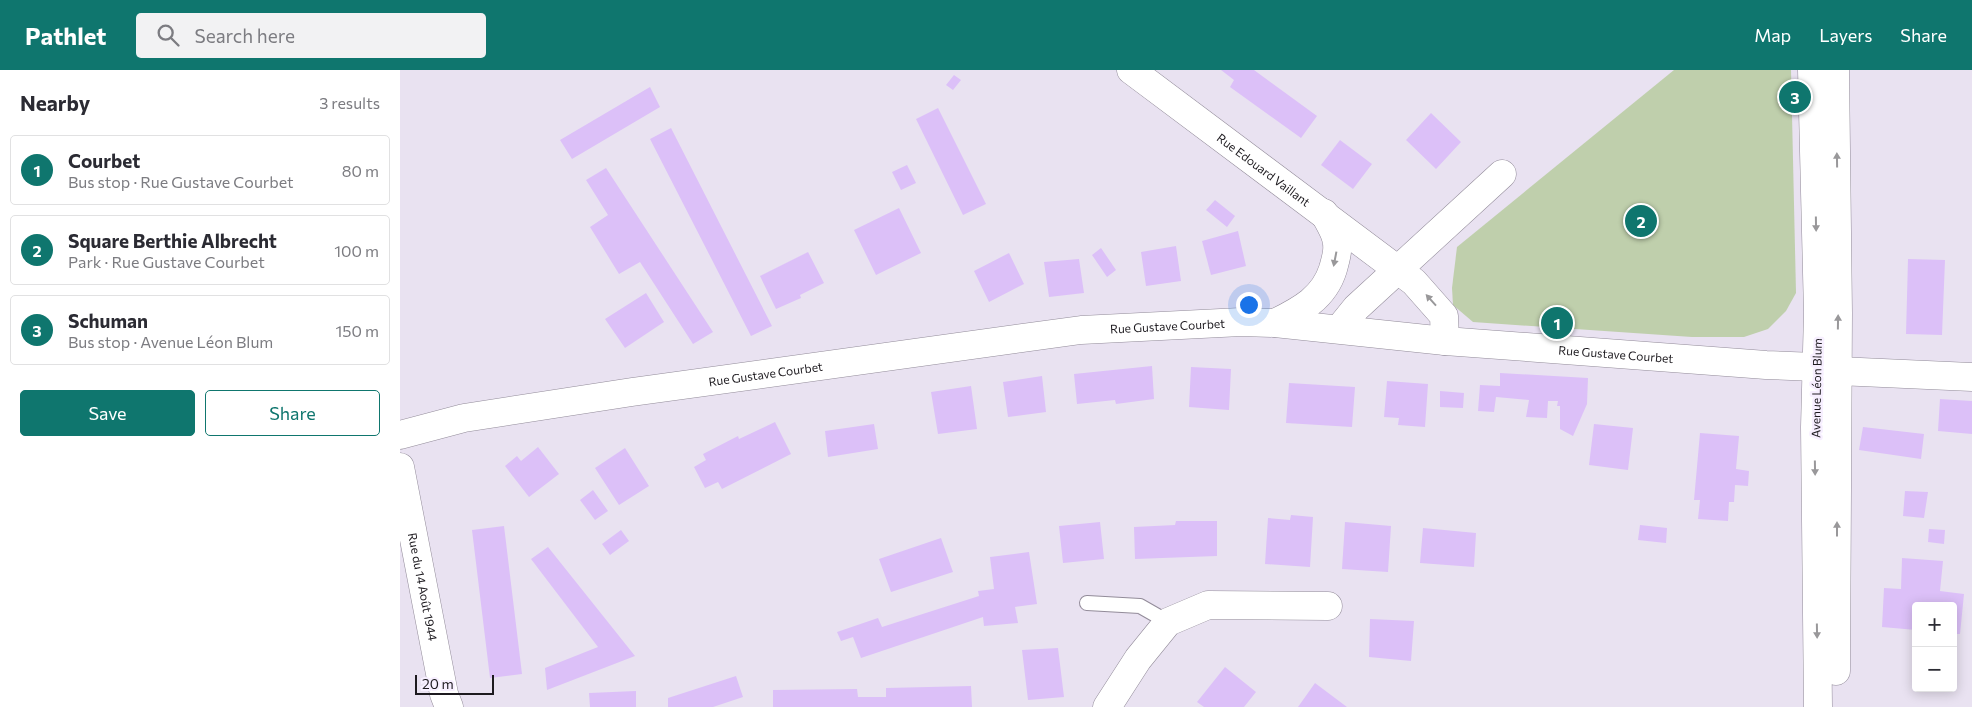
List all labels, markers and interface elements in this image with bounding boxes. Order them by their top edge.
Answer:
search box [136,13,486,58]
text: Pathlet [25,21,106,50]
icon: search [154,21,182,49]
text: Search here [194,24,295,47]
text: Map [1754,24,1791,46]
text: Layers [1819,24,1872,46]
text: Share [1900,24,1947,46]
pin: 3 [1779,78,1811,116]
text: Nearby [20,90,90,115]
text: 3 results [319,93,380,112]
street label: Rue Edouard Vaillant [1215,130,1313,209]
text: Courbet [68,149,140,172]
one-way arrow [1832,152,1840,168]
text: 1 [33,161,41,180]
text: 80 m [342,161,379,180]
text: Bus stop · Rue Gustave Courbet [68,172,294,191]
pin: 2 [1625,202,1657,240]
one-way arrow [1812,216,1820,232]
text: Square Berthie Albrecht [68,229,277,252]
text: 2 [32,241,42,260]
text: 100 m [334,241,379,260]
one-way arrow [1331,251,1339,267]
text: Park · Rue Gustave Courbet [68,252,265,271]
your location [1236,292,1262,318]
one-way arrow [1425,295,1437,307]
pin: 1 [1541,304,1573,342]
text: Schuman [68,309,148,332]
one-way arrow [1834,314,1842,330]
street label: Rue Gustave Courbet [1110,316,1225,336]
text: 3 [32,321,42,340]
text: 150 m [336,321,379,340]
text: Bus stop · Avenue Léon Blum [68,332,273,351]
street label: Avenue Léon Blum [1808,338,1824,438]
street label: Rue Gustave Courbet [1558,343,1674,365]
street label: Rue Gustave Courbet [708,359,824,388]
button: Save [20,390,195,436]
button: Share [205,390,380,436]
one-way arrow [1811,460,1819,476]
one-way arrow [1833,521,1841,537]
street label: Rue du 14 Août 1944 [406,531,441,642]
map controls [1912,602,1957,692]
button: + [1912,602,1957,647]
one-way arrow [1813,623,1821,639]
button: − [1912,647,1957,692]
scale bar [415,672,494,695]
text: 20 m [422,675,454,692]

